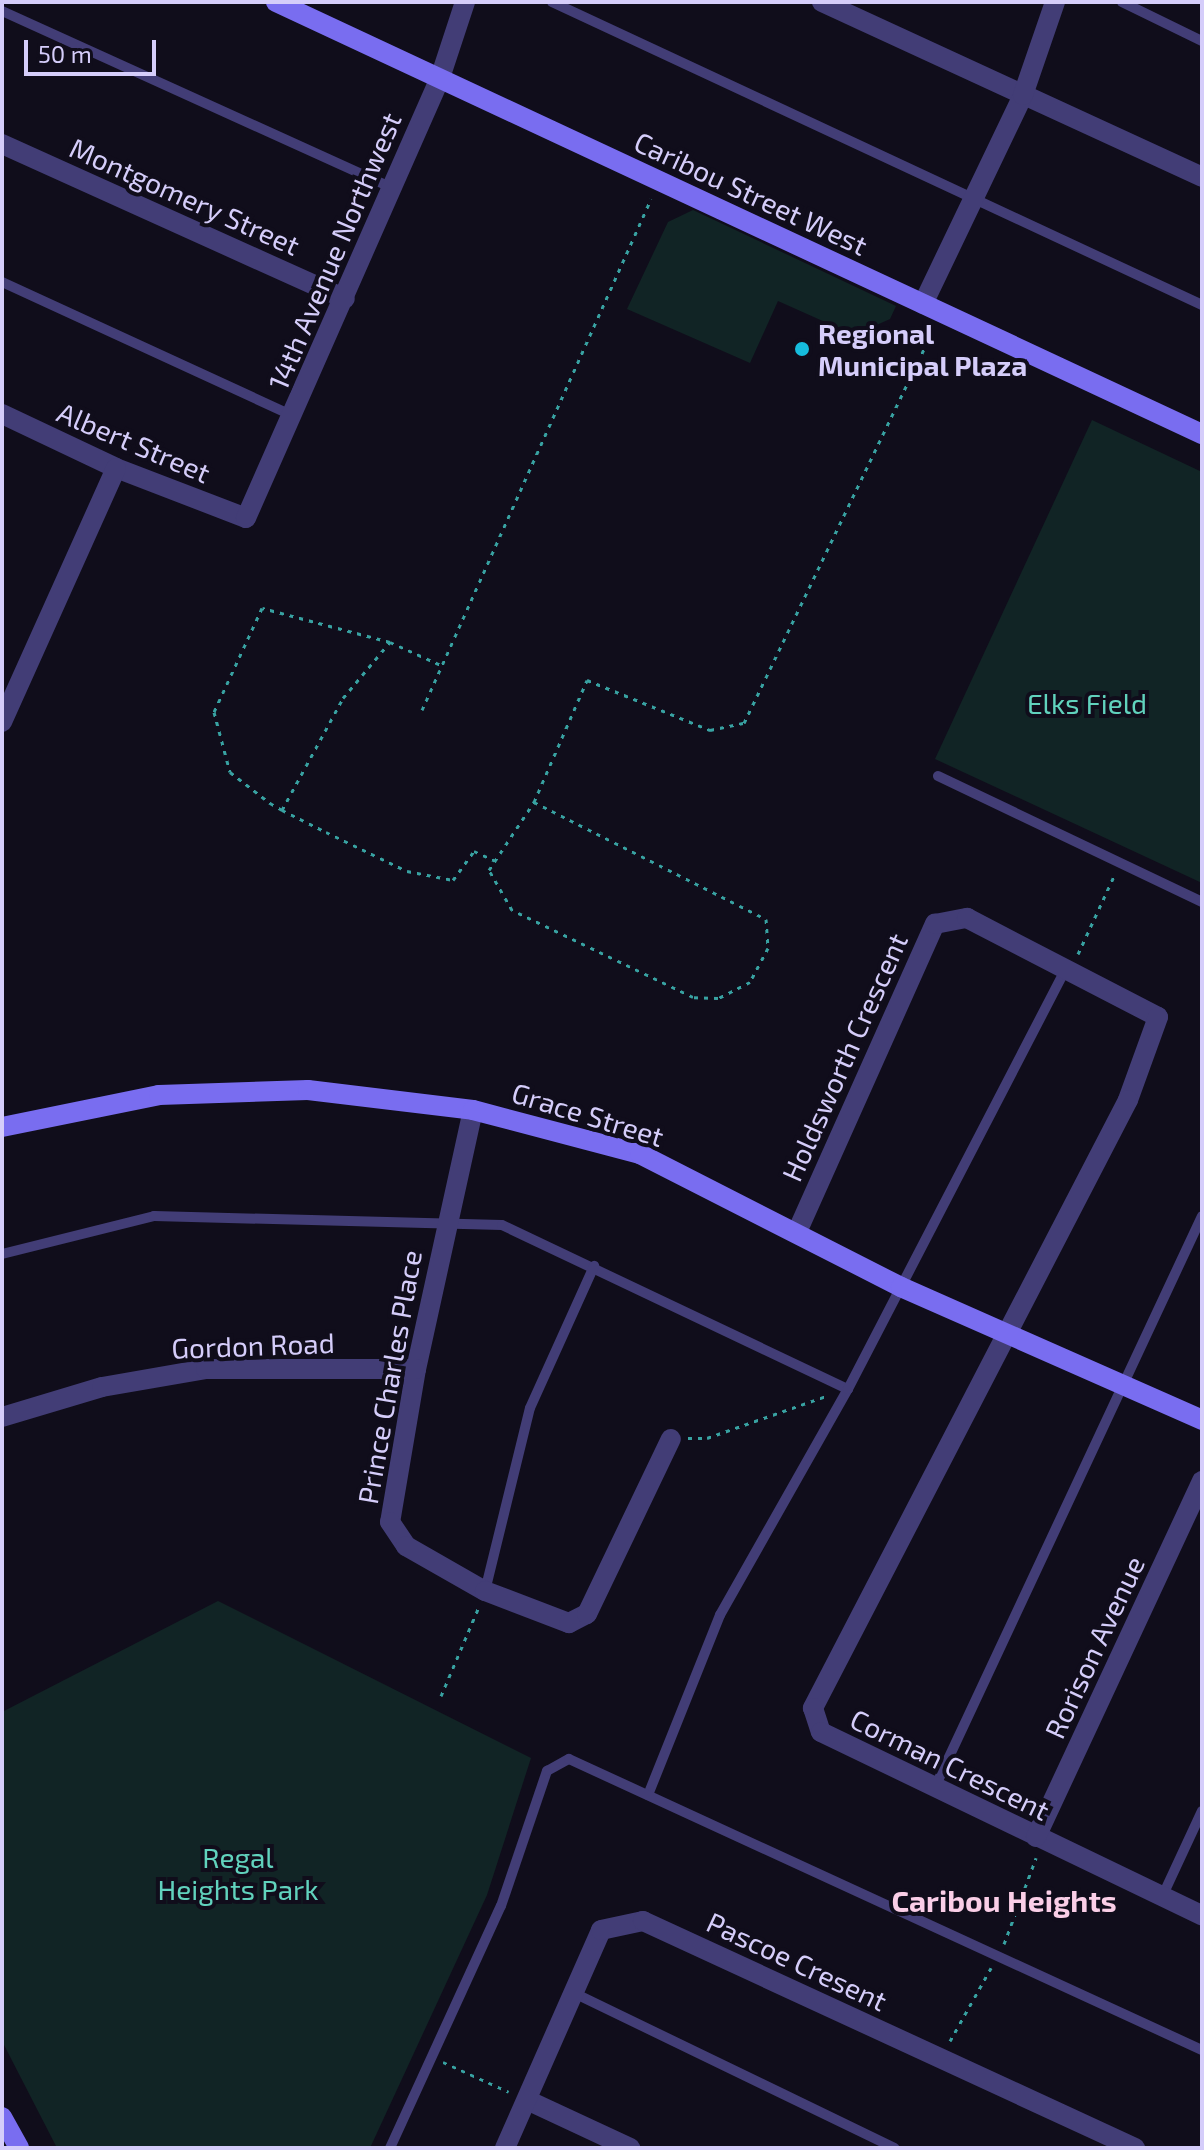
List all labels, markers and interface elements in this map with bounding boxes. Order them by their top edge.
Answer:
scale bar [28,24,160,74]
text: 50 m [38,39,92,68]
street label: 14th Avenue Northwest [260,107,408,395]
street label: Caribou Street West [629,124,873,262]
street label: Montgomery Street [65,130,305,262]
place label: Regional Municipal Plaza [818,316,1028,382]
marker: Regional Municipal Plaza [793,340,811,358]
street label: Albert Street [53,395,215,489]
park label: Elks Field [1027,686,1147,720]
street label: Holdsworth Crescent [774,928,914,1186]
street label: Grace Street [508,1075,668,1153]
street label: Prince Charles Place [350,1248,428,1506]
street label: Gordon Road [171,1325,335,1365]
street label: Rorison Avenue [1037,1550,1151,1744]
street label: Corman Crescent [845,1701,1055,1827]
park label: Regal Heights Park [158,1840,318,1906]
district label: Caribou Heights [891,1882,1117,1918]
street label: Pascoe Cresent [702,1905,892,2017]

